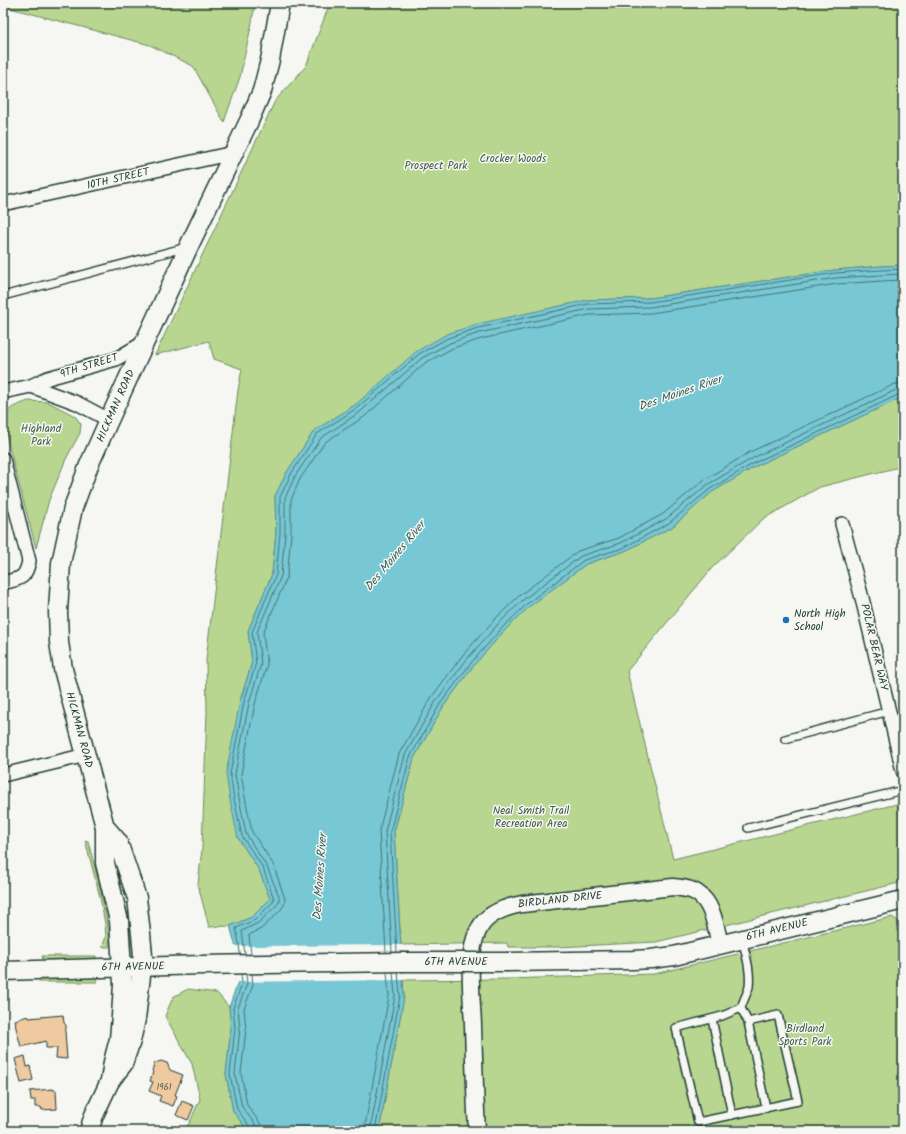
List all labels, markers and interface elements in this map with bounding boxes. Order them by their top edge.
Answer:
park label: Crocker Woods [479,150,547,168]
park label: Prospect Park [405,157,468,175]
street label: 10TH STREET [85,163,152,195]
street label: 9TH STREET [58,348,121,383]
street label: HICKMAN ROAD [92,367,140,445]
water label: Des Moines River [636,369,727,416]
park label: Highland Park [21,420,62,451]
water label: Des Moines River [360,514,432,595]
street label: POLAR BEAR WAY [855,602,893,693]
place label: North High School [794,605,846,636]
marker: North High School [781,615,791,625]
street label: HICKMAN ROAD [60,690,98,770]
park label: Neal Smith Trail Recreation Area [493,802,570,833]
water label: Des Moines River [307,830,333,921]
street label: BIRDLAND DRIVE [517,887,604,913]
street label: 6TH AVENUE [744,913,810,946]
street label: 6TH AVENUE [424,953,488,971]
street label: 6TH AVENUE [101,957,165,977]
park label: Birdland Sports Park [778,1020,832,1051]
house number: 1961 [156,1080,172,1095]

